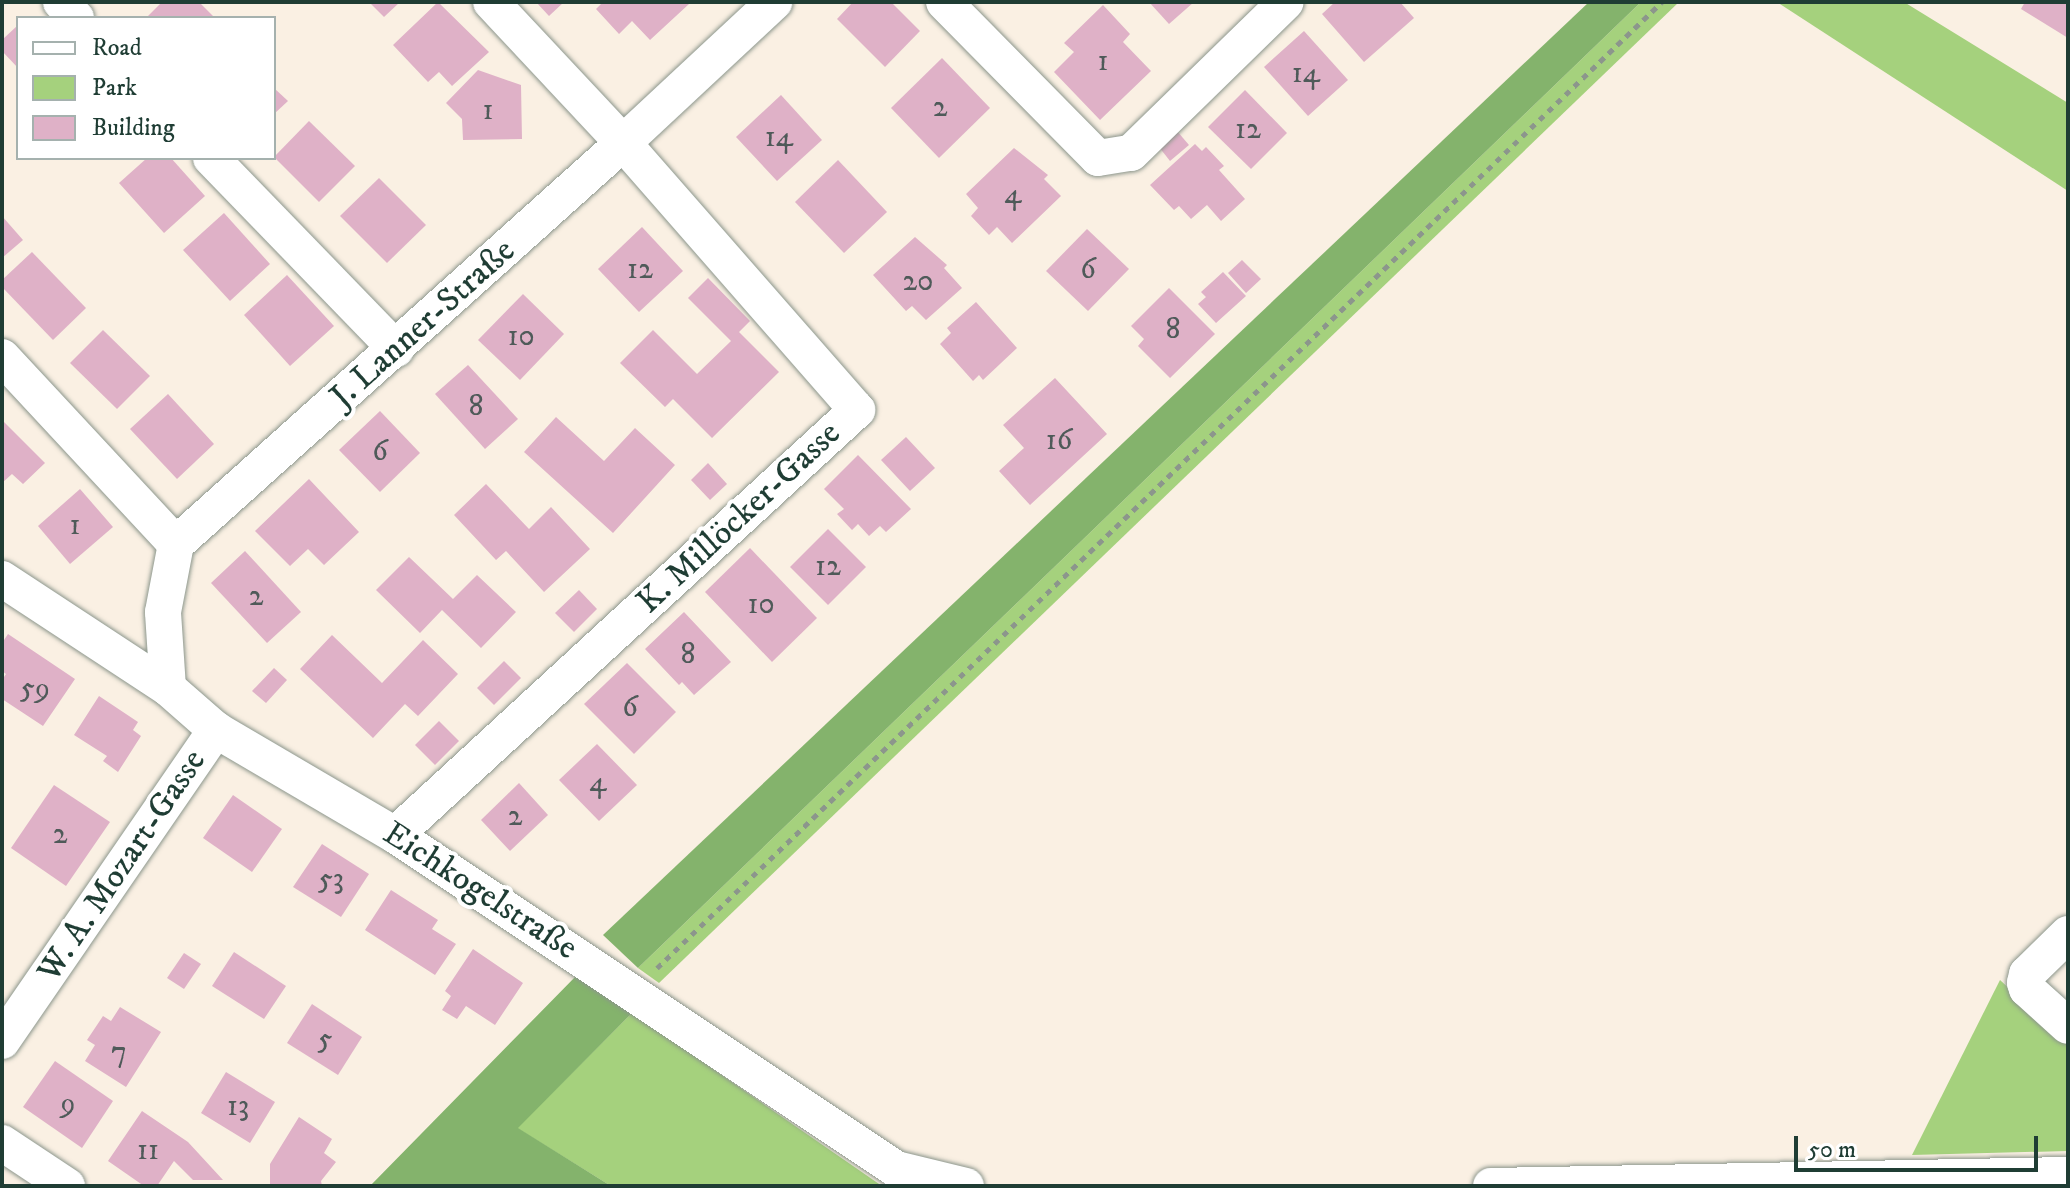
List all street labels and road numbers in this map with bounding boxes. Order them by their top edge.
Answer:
street label: J. Lanner-Straße [323,231,523,417]
street label: K. Millöcker-Gasse [629,413,849,623]
street label: W. A. Mozart-Gasse [29,742,215,990]
street label: Eichkogelstraße [375,813,585,969]

